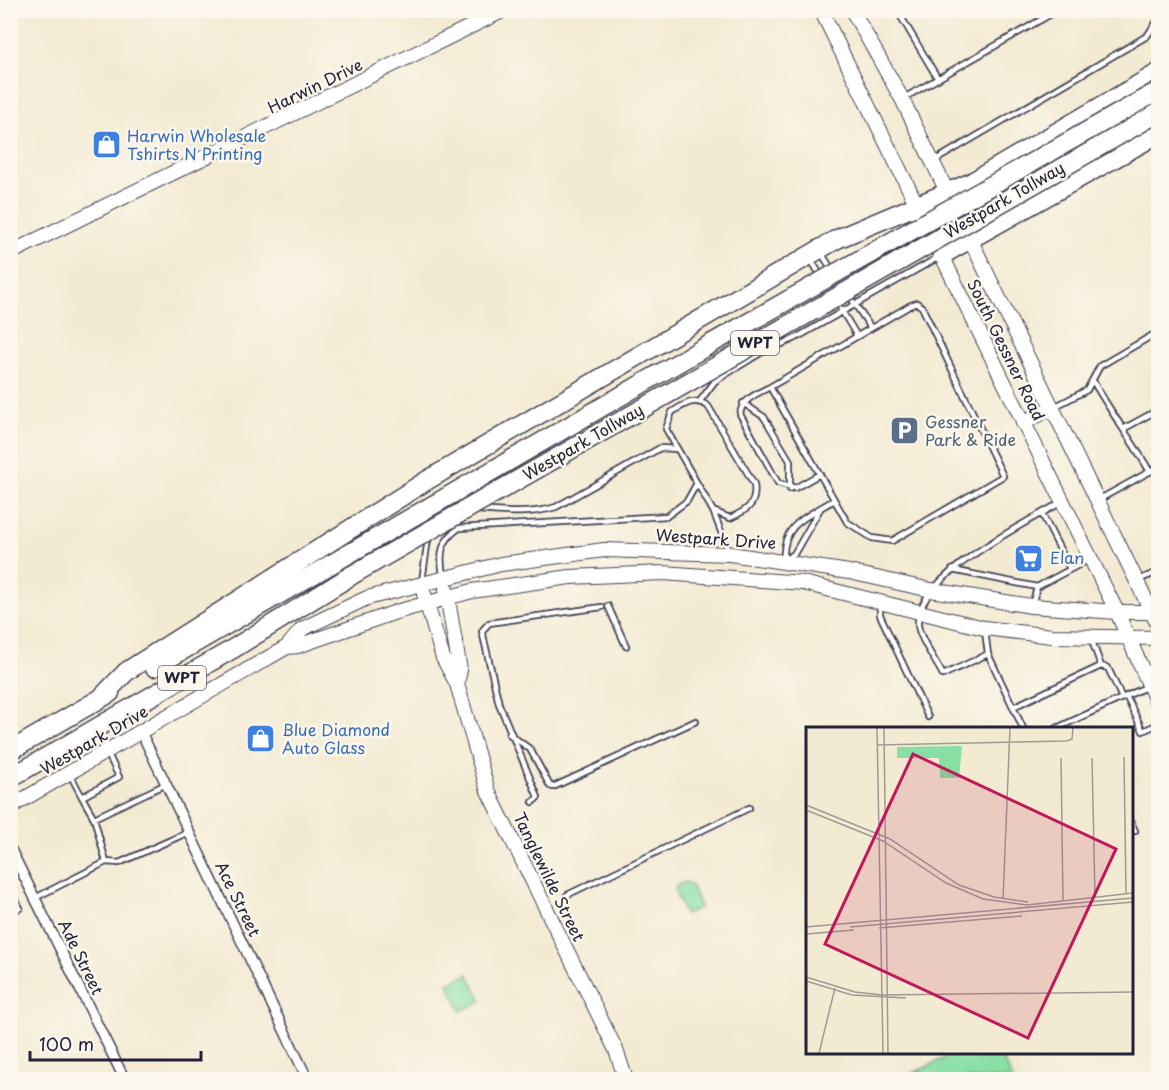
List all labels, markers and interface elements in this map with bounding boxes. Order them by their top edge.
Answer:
street label: Harwin Drive [263,52,366,118]
place label: Harwin Wholesale Tshirts N Printing [127,123,267,165]
shop icon: Harwin Wholesale Tshirts N Printing [90,129,122,161]
street label: Westpark Tollway [939,155,1068,243]
street label: South Gessner Road [962,275,1052,424]
road number: WPT [731,331,779,355]
street label: Westpark Tollway [518,397,647,485]
place label: Gessner Park & Ride [925,409,1016,451]
parking icon: Gessner Park & Ride [888,415,920,447]
street label: Westpark Drive [655,522,777,554]
supermarket icon: Elan [1013,542,1045,574]
place label: Elan [1050,545,1084,569]
road number: WPT [158,666,206,690]
street label: Westpark Drive [35,699,152,780]
place label: Blue Diamond Auto Glass [282,717,390,759]
shop icon: Blue Diamond Auto Glass [245,723,277,755]
inset map [806,727,1133,1054]
street label: Tanglewilde Street [508,808,592,946]
street label: Ace Street [210,857,268,941]
street label: Ade Street [53,915,110,998]
scale bar [30,1024,201,1062]
text: 100 m [39,1030,94,1057]

